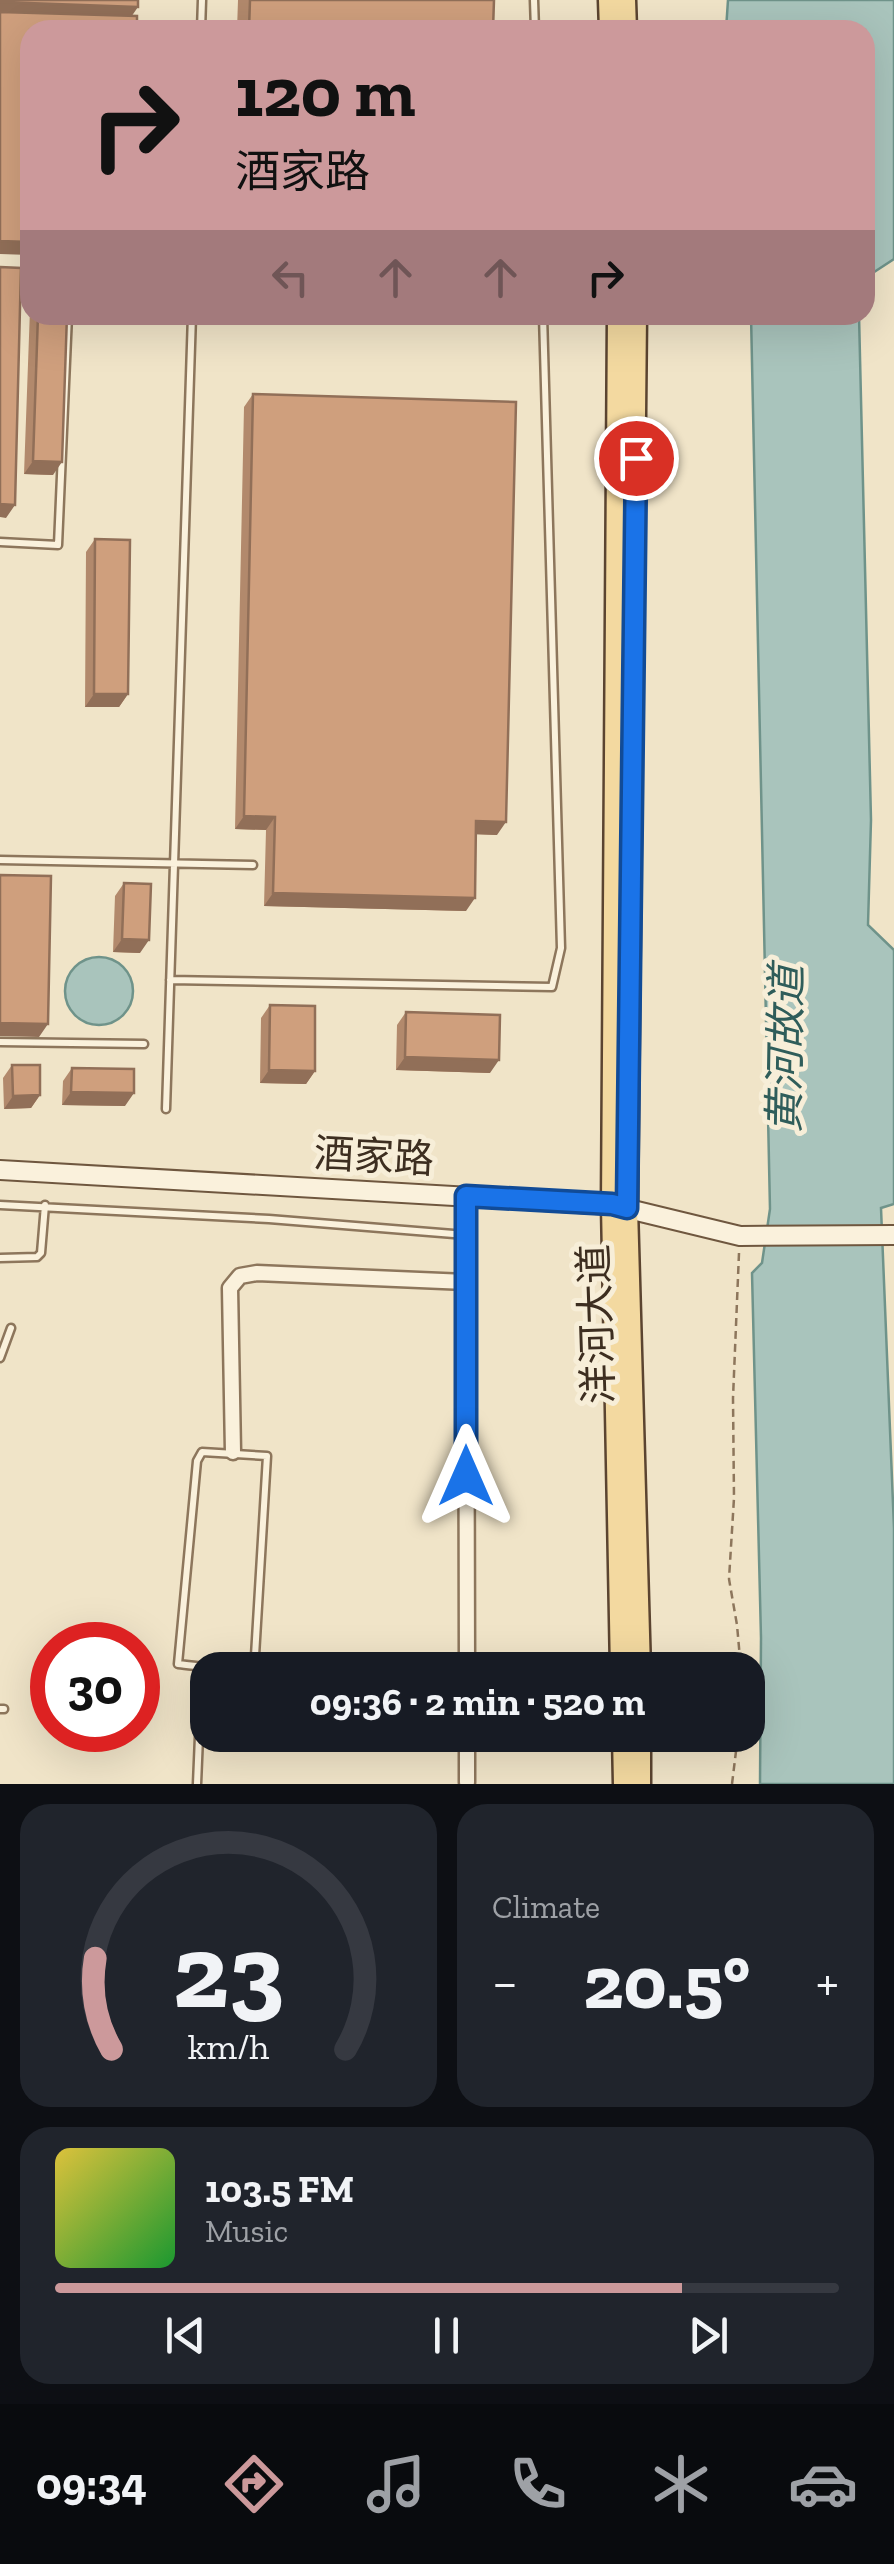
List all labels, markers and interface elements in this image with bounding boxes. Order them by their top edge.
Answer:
text: 120 m [235,50,416,134]
icon: right [70,60,200,190]
text: 酒家路 [235,145,370,199]
icon: left [263,250,318,305]
icon: ahead [368,250,423,305]
icon: ahead [473,250,528,305]
icon: right [578,250,633,305]
pin [594,416,679,501]
icon: arrive [609,431,664,486]
water label: 黄河故道 [759,959,813,1133]
street label: 酒家路 [313,1129,435,1183]
street label: 洋河大道 [569,1243,623,1405]
position arrow [414,1424,518,1528]
speed limit sign: 30 [30,1622,160,1752]
text: 09:36 · 2 min · 520 m [310,1679,645,1725]
text: Climate [492,1888,600,1926]
text: 23 [173,1909,284,2034]
text: 20.5° [583,1937,750,2027]
text: − [492,1949,518,2015]
text: + [816,1949,839,2015]
text: km/h [188,2025,269,2068]
text: 103.5 FM [205,2166,354,2212]
text: Music [205,2212,288,2250]
icon: previous [158,2308,213,2363]
icon: pause [419,2308,474,2363]
icon: next [681,2308,736,2363]
icon: directions [219,2449,289,2519]
icon: music [361,2449,431,2519]
icon: phone [503,2449,573,2519]
icon: climate [646,2449,716,2519]
icon: car [788,2449,858,2519]
text: 09:34 [36,2457,147,2511]

